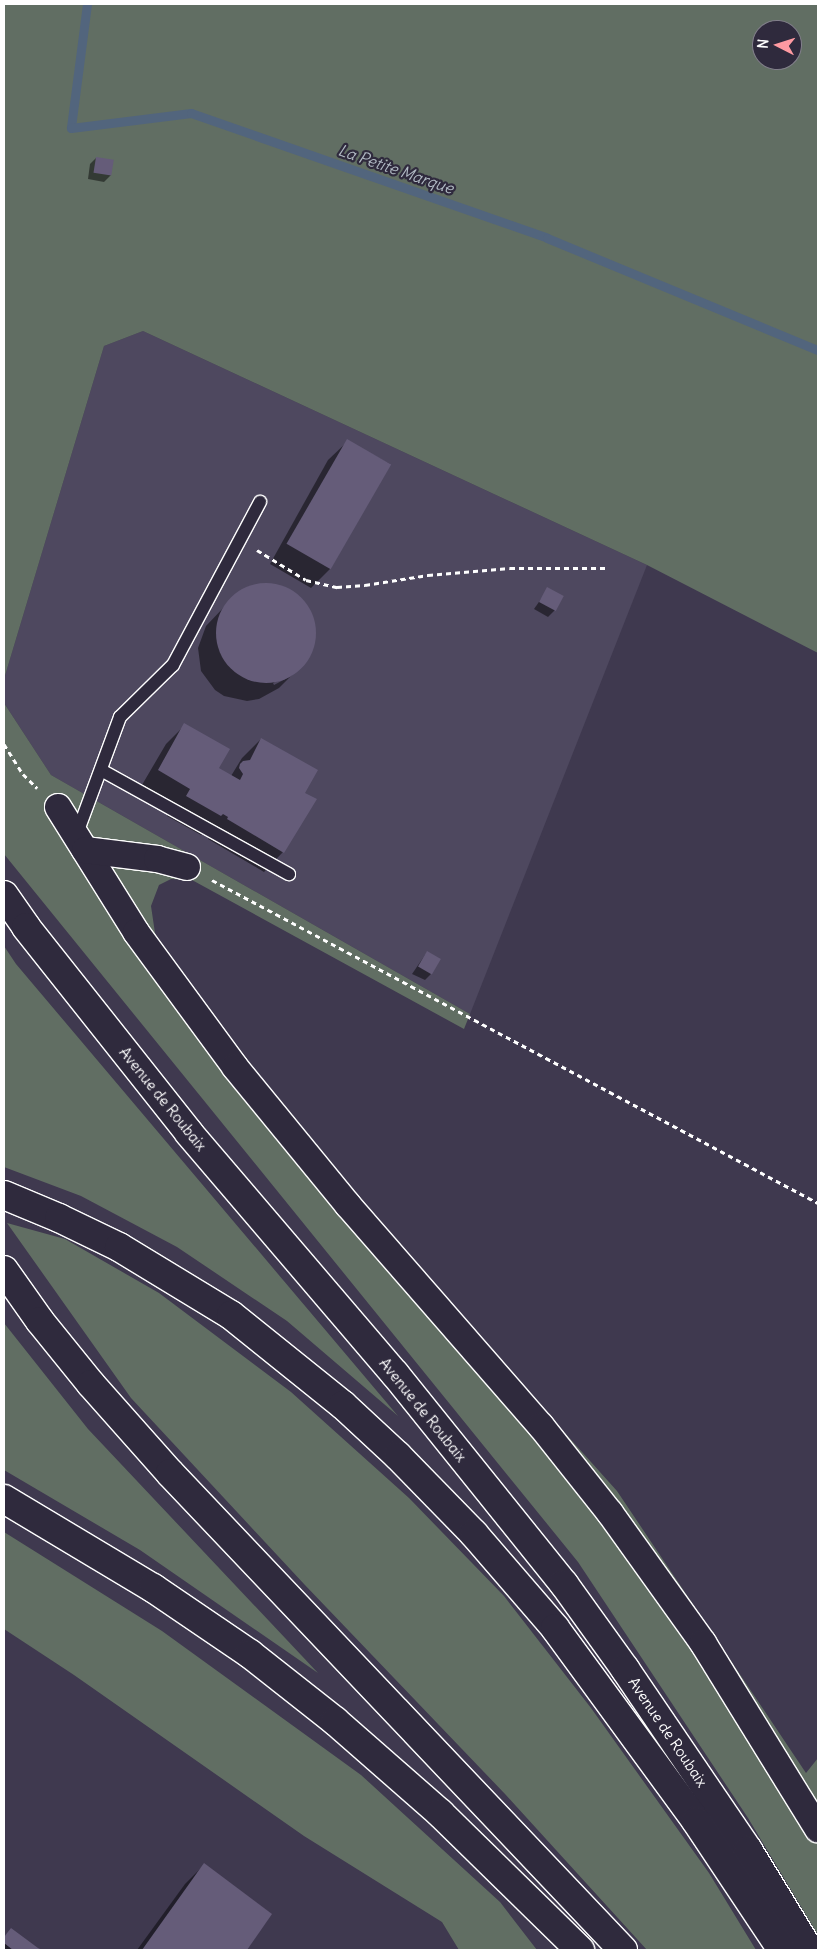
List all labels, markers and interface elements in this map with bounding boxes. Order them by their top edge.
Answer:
north arrow [752,20,802,70]
text: N [754,38,772,49]
water label: La Petite Marque [336,140,456,198]
street label: Avenue de Roubaix [116,1043,210,1155]
street label: Avenue de Roubaix [376,1354,470,1466]
street label: Avenue de Roubaix [625,1674,711,1790]

